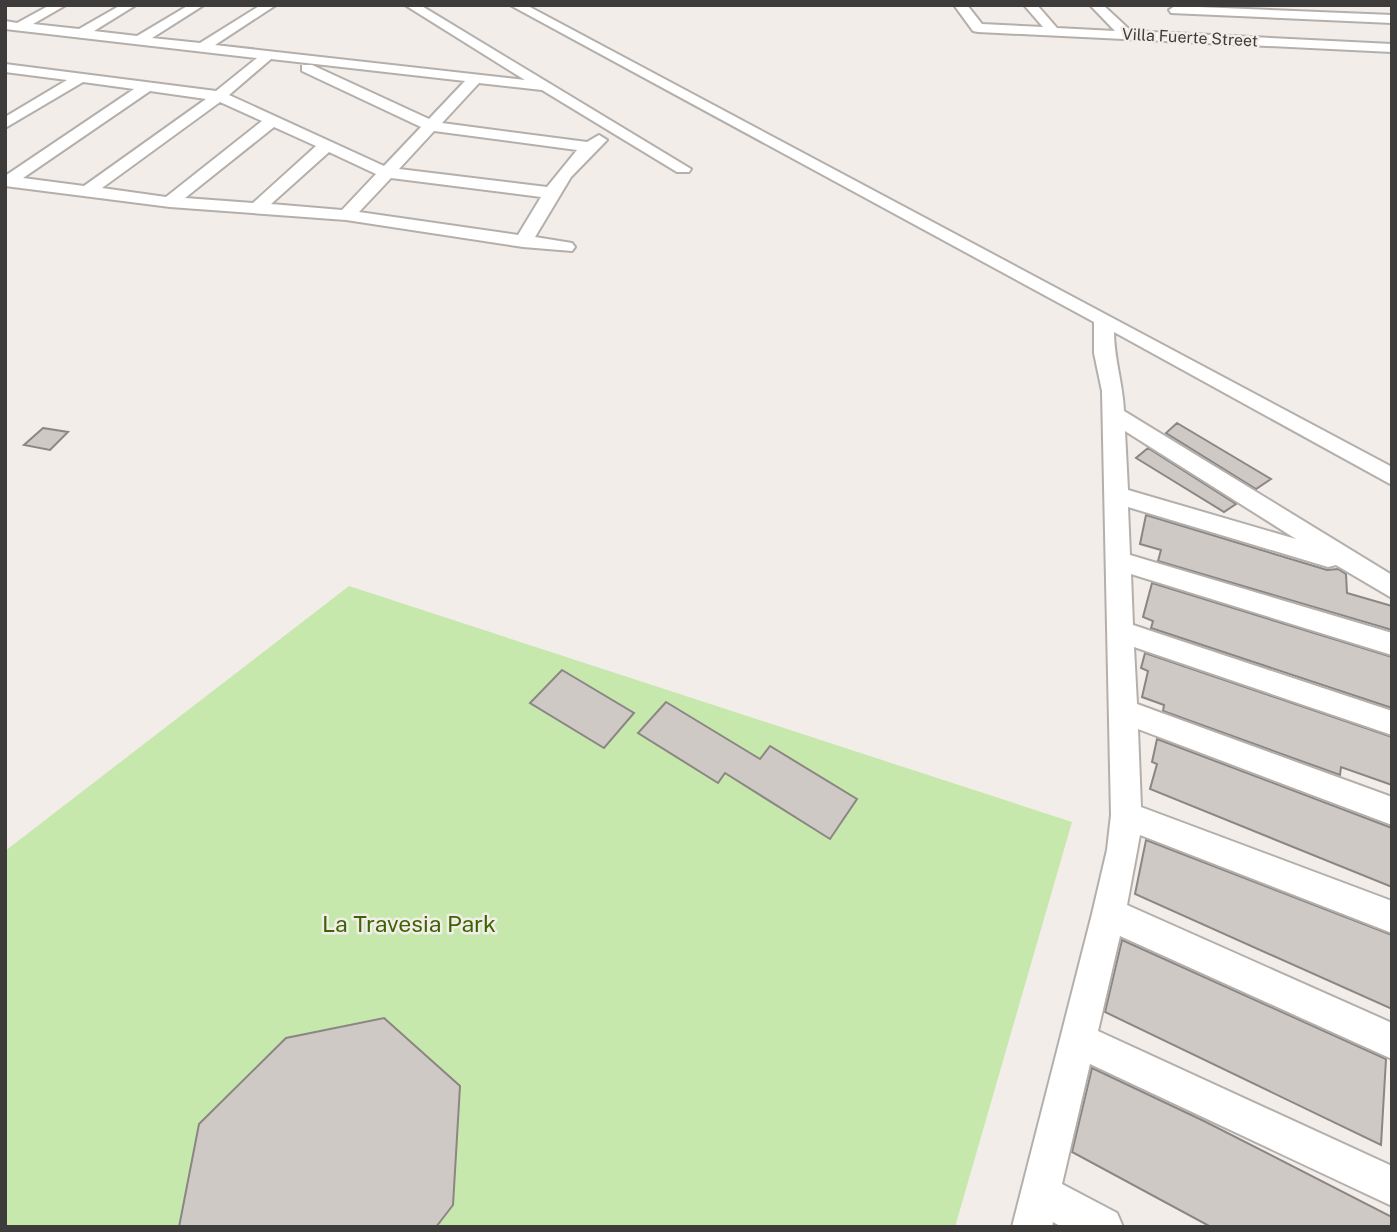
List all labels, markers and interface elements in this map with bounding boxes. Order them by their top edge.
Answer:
street label: Villa Fuerte Street [1121,24,1259,51]
park label: La Travesia Park [322,910,496,937]

